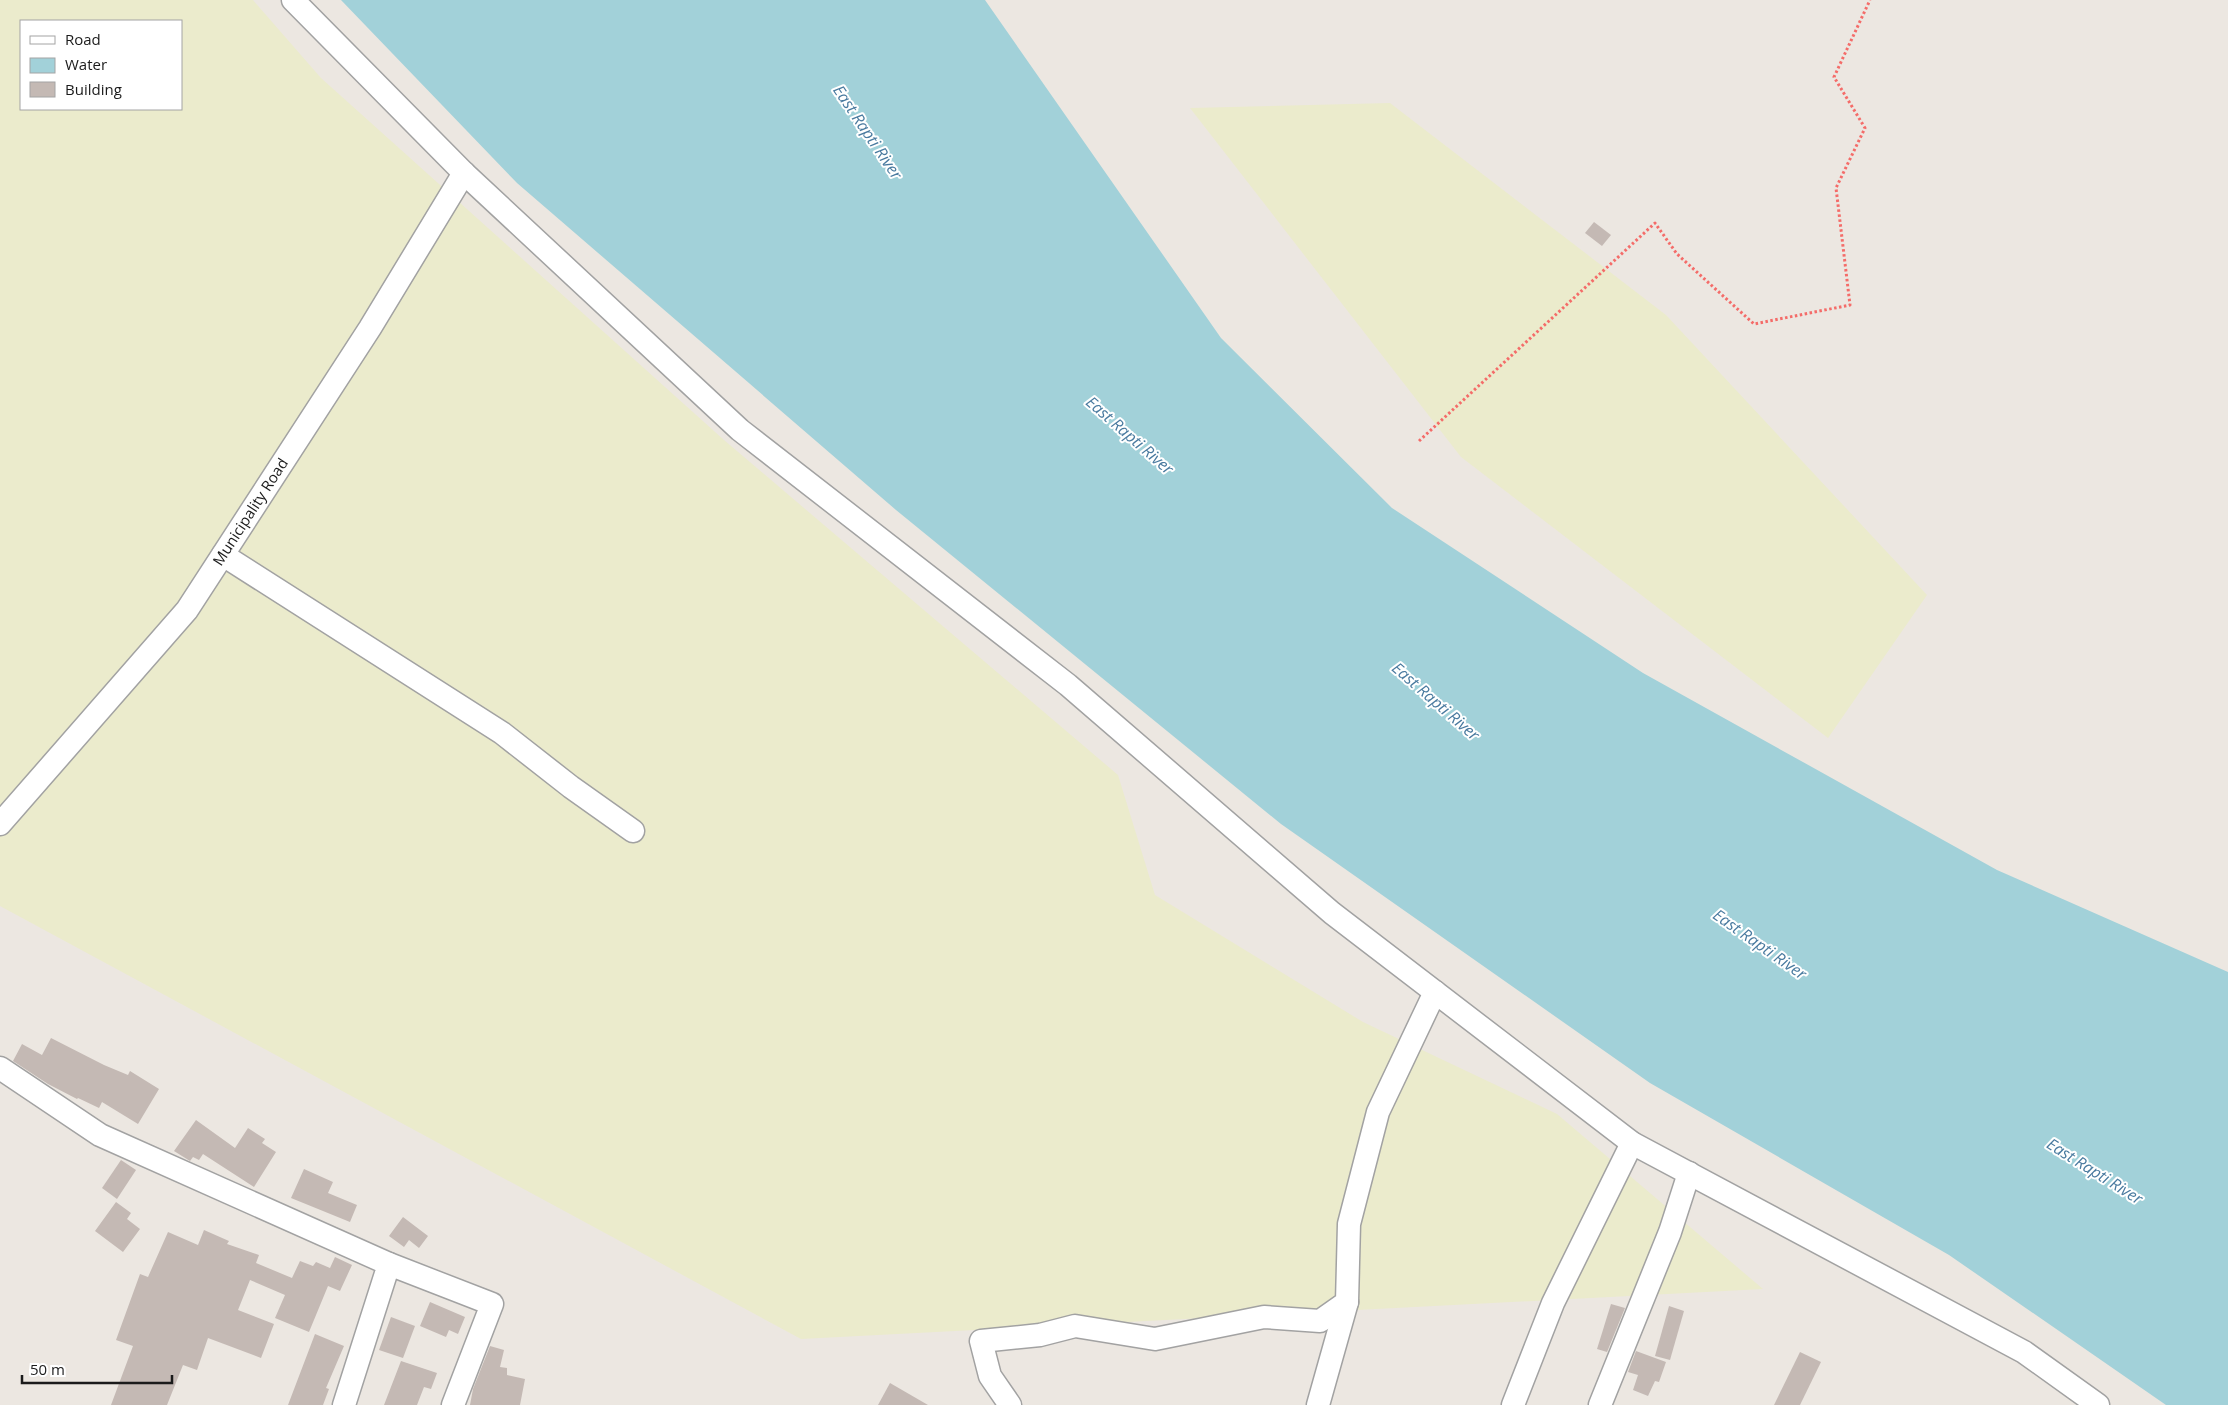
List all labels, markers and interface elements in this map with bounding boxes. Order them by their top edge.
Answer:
legend [20,20,182,110]
text: Road [65,29,101,49]
text: Water [65,54,107,74]
text: Building [65,79,122,99]
water label: East Rapti River [828,81,908,184]
water label: East Rapti River [1082,391,1179,480]
street label: Municipality Road [207,454,292,569]
water label: East Rapti River [1388,657,1485,746]
water label: East Rapti River [1709,904,1812,985]
water label: East Rapti River [2043,1133,2148,1210]
scale bar [22,1352,172,1384]
text: 50 m [30,1359,65,1379]

